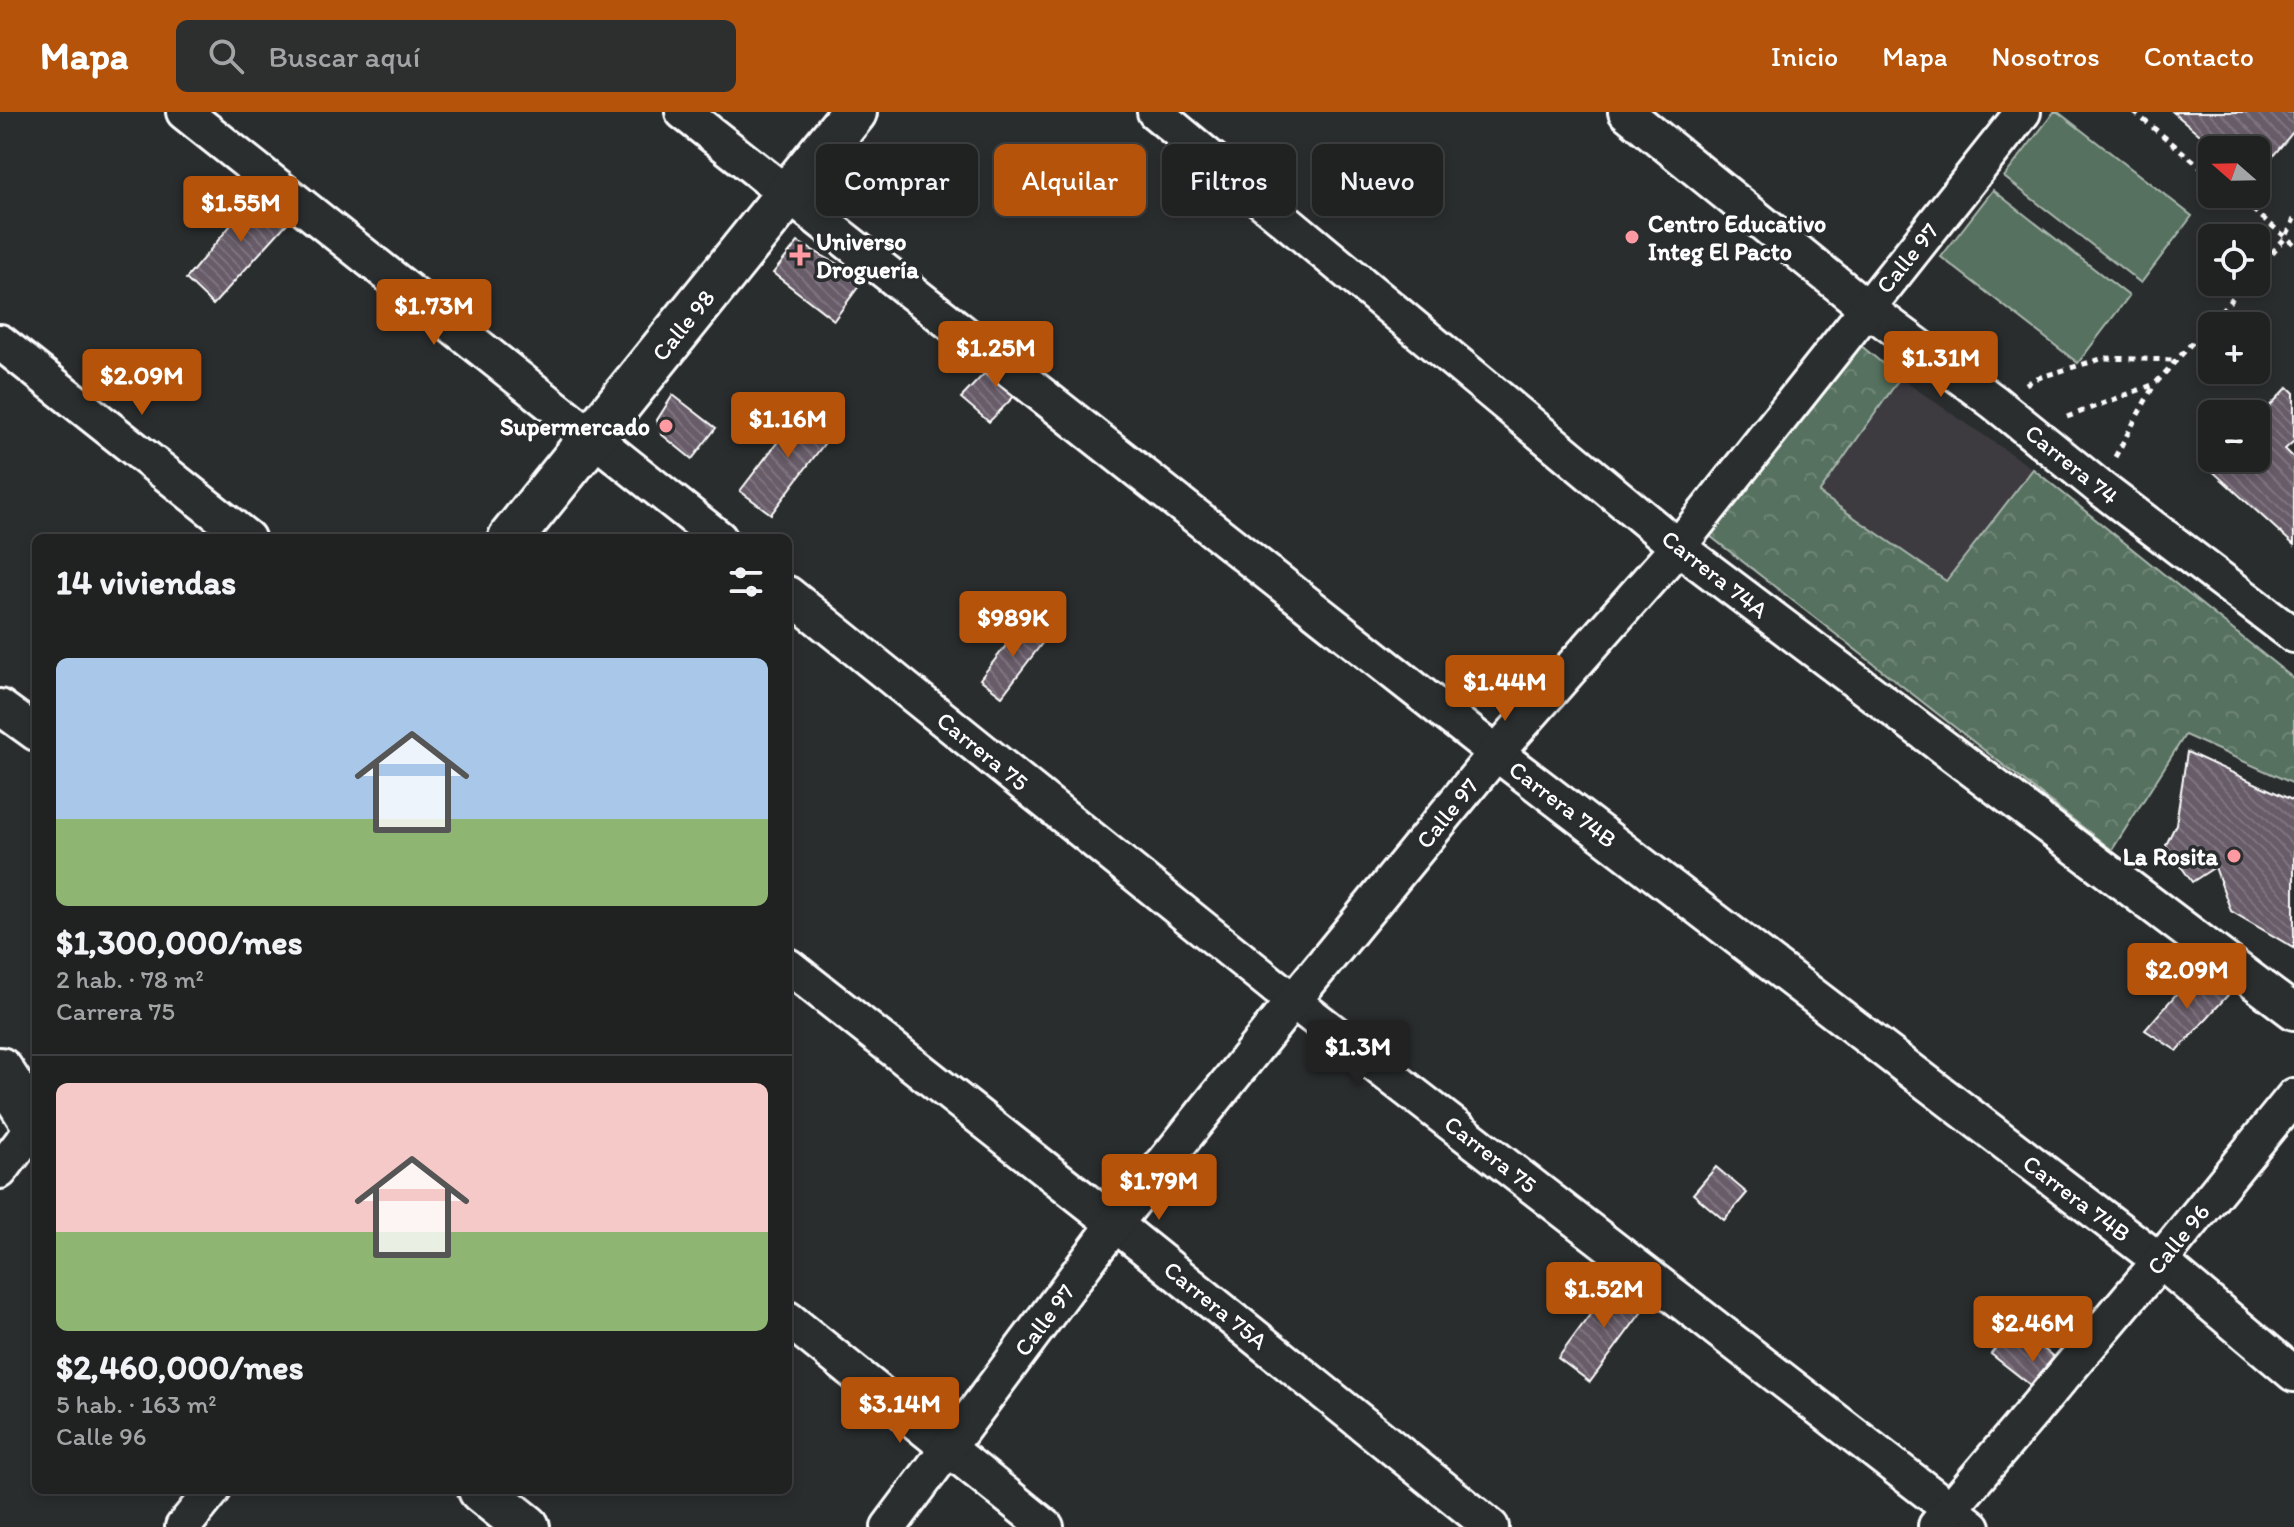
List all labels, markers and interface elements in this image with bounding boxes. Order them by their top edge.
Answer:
search box [176,20,736,92]
text: Mapa [40,33,128,79]
icon: search [204,34,248,78]
text: Buscar aquí [268,38,420,75]
text: Inicio [1771,39,1838,73]
text: Mapa [1882,39,1948,73]
text: Nosotros [1992,39,2100,73]
text: Contacto [2144,39,2254,73]
north arrow [2198,136,2270,208]
map controls [2198,136,2270,472]
chip: Comprar [816,144,978,216]
chip: Alquilar [994,144,1146,216]
chip: Filtros [1162,144,1296,216]
chip: Nuevo [1312,144,1443,216]
pin: $1.55M [176,176,306,244]
text: $1.55M [201,186,281,218]
place label: Centro Educativo Integ El Pacto [1648,209,1826,267]
street label: Calle 97 [1870,217,1944,299]
button: locate [2198,224,2270,296]
place label: Universo Droguería [816,227,919,285]
marker: Centro Educativo Integ El Pacto [1623,228,1641,246]
marker: Universo Droguería [791,246,809,264]
pin: $1.73M [369,279,499,347]
street label: Calle 98 [645,283,721,367]
text: $1.73M [394,289,474,321]
button: + [2198,312,2270,384]
pin: $1.25M [931,321,1061,389]
text: $1.25M [956,331,1036,363]
pin: $1.31M [1876,331,2006,399]
text: $1.31M [1902,341,1980,373]
pin: $2.09M [77,349,207,417]
text: $2.09M [100,359,184,391]
pin: $1.16M [723,392,853,460]
button: − [2198,400,2270,472]
text: $1.16M [749,402,827,434]
place label: Supermercado [500,412,650,442]
marker: Supermercado [657,417,675,435]
street label: Carrera 74 [2020,418,2124,510]
street label: Carrera 74A [1656,523,1774,625]
icon: filters [724,560,768,604]
text: 14 viviendas [56,562,236,603]
pin: $989K [957,591,1069,659]
text: $989K [977,601,1049,633]
pin: $1.44M [1440,655,1570,723]
text: $1.44M [1463,665,1547,697]
street label: Carrera 75 [931,705,1035,797]
icon: home [340,710,484,854]
street label: Carrera 74B [1504,754,1622,854]
street label: Calle 97 [1410,772,1484,854]
place label: La Rosita [2123,842,2218,871]
marker: La Rosita [2225,847,2243,865]
text: $1,300,000/mes [56,922,303,963]
pin: $2.09M [2122,943,2252,1011]
text: $2.09M [2145,953,2229,985]
text: 2 hab. · 78 m² [56,963,204,995]
text: Carrera 75 [56,995,175,1027]
pin: $1.3M [1302,1020,1414,1088]
text: $1.3M [1325,1030,1391,1062]
street label: Carrera 75 [1439,1109,1543,1199]
icon: home [340,1135,484,1279]
street label: Carrera 74B [2018,1148,2136,1248]
pin: $1.79M [1094,1154,1224,1222]
text: $1.79M [1120,1164,1198,1196]
street label: Calle 96 [2140,1197,2216,1281]
street label: Carrera 75A [1158,1254,1274,1356]
pin: $1.52M [1539,1262,1669,1330]
text: $1.52M [1564,1272,1644,1304]
street label: Calle 97 [1008,1278,1081,1362]
pin: $2.46M [1968,1296,2098,1364]
text: $2.46M [1991,1306,2075,1338]
text: $2,460,000/mes [56,1347,304,1388]
pin: $3.14M [835,1377,965,1445]
text: $3.14M [859,1387,941,1419]
text: 5 hab. · 163 m² [56,1388,217,1420]
text: Calle 96 [56,1420,147,1452]

